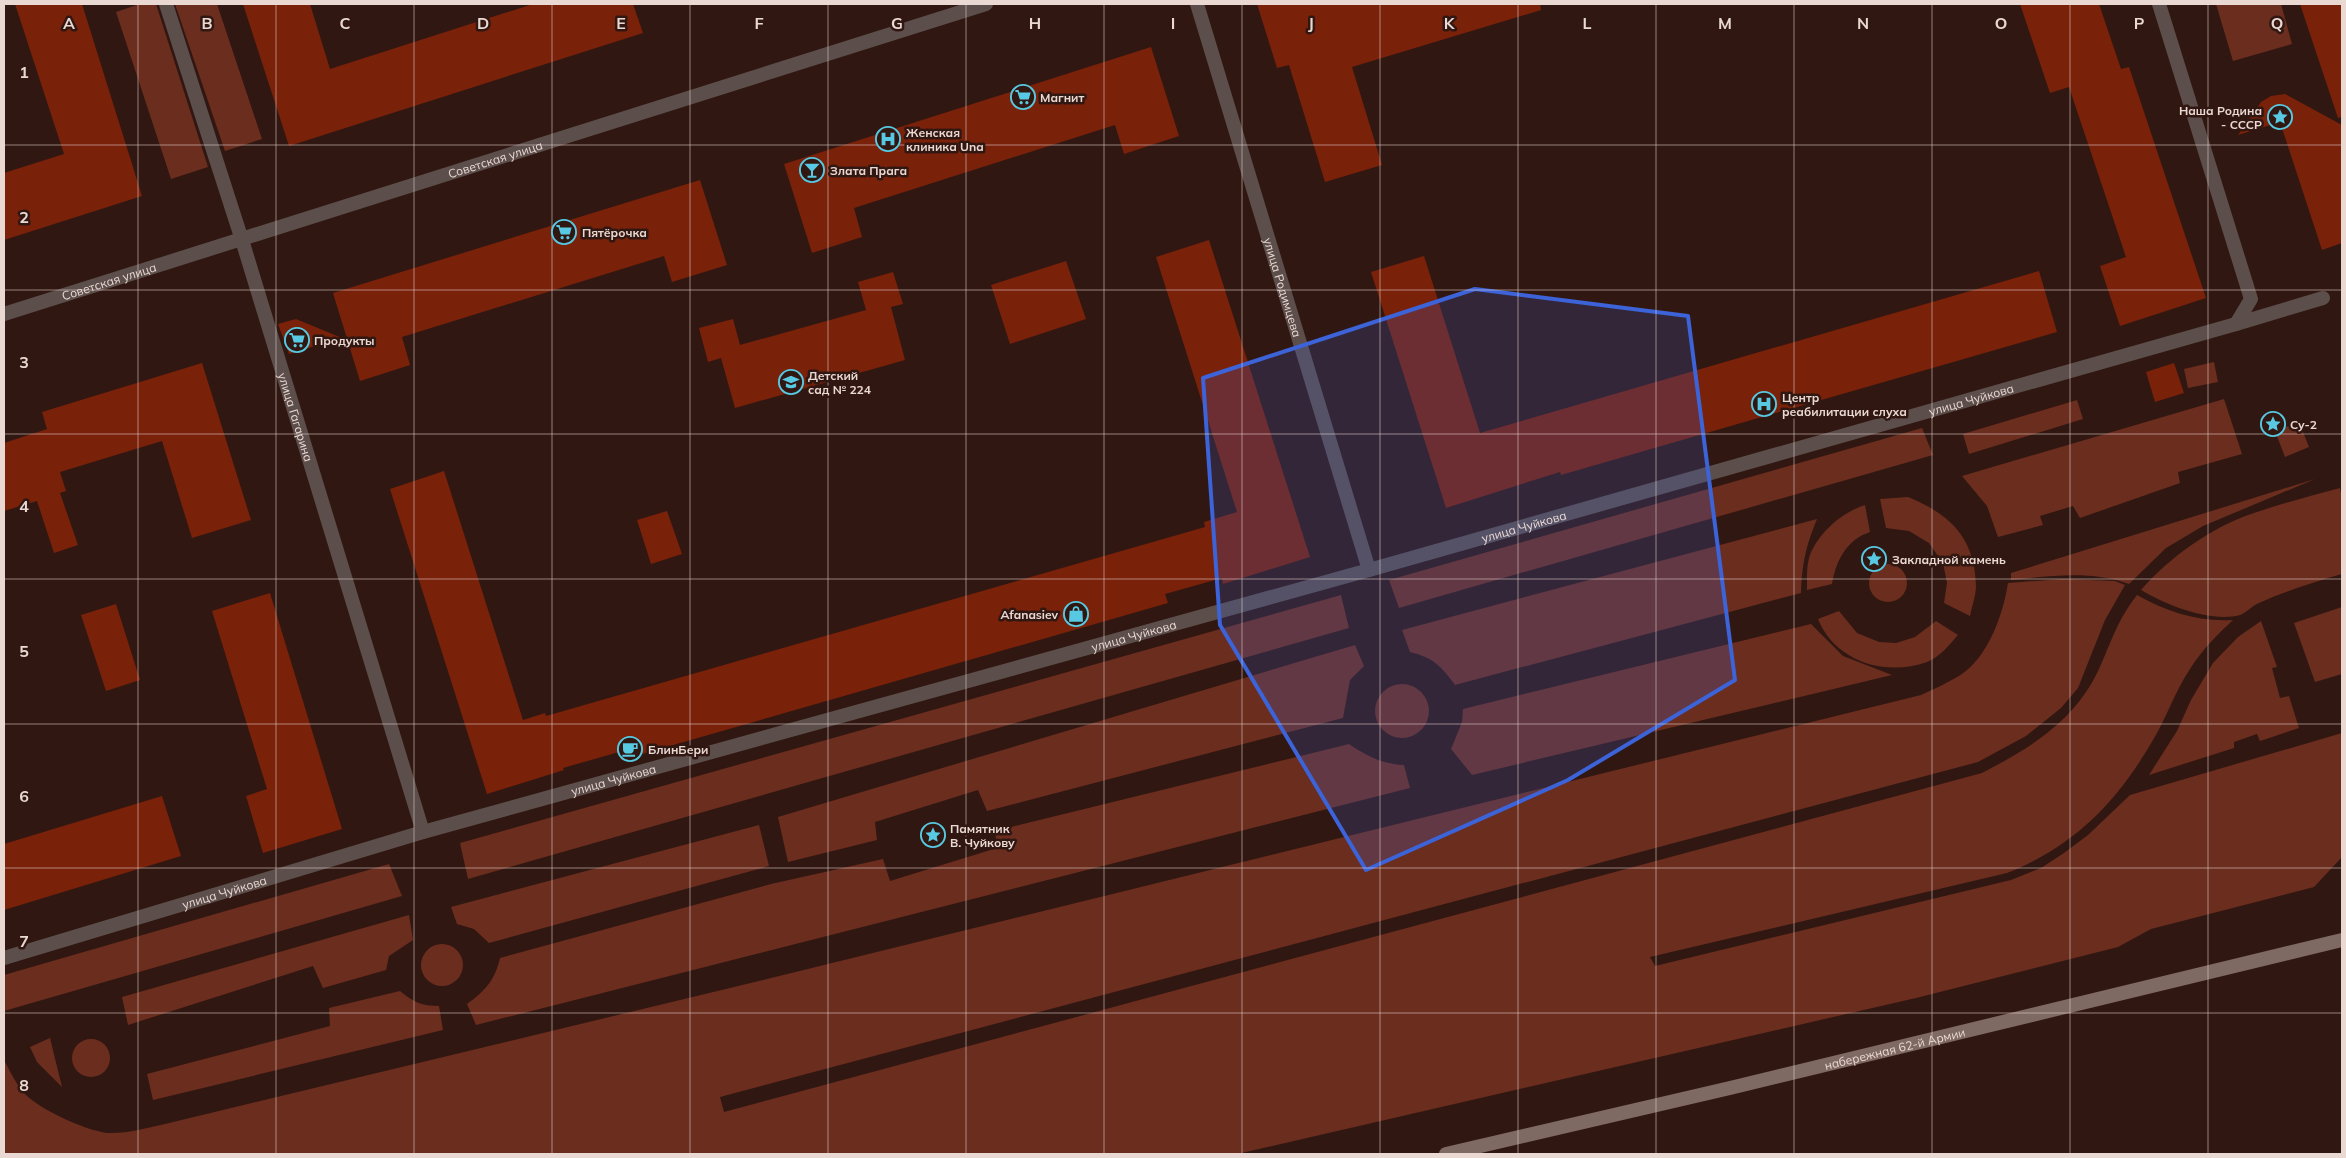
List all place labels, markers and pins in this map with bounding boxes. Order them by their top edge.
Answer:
supermarket icon: Магнит [1010,84,1036,110]
place label: Магнит [1040,90,1084,105]
place label: Наша Родина - СССР [2179,103,2262,132]
place icon: Наша Родина - СССР [2267,104,2293,130]
place label: Женская клиника Una [906,125,984,154]
hospital icon: Женская клиника Una [875,126,901,152]
bar icon: Злата Прага [799,157,825,183]
place label: Злата Прага [830,163,907,178]
supermarket icon: Пятёрочка [551,219,577,245]
place label: Пятёрочка [582,225,647,240]
supermarket icon: Продукты [284,327,310,353]
place label: Продукты [314,333,375,348]
place label: Детский сад № 224 [808,368,871,397]
school or university icon: Детский сад № 224 [778,369,804,395]
place label: Центр реабилитации слуха [1782,390,1907,419]
hospital icon: Центр реабилитации слуха [1751,391,1777,417]
place icon: Су-2 [2260,411,2286,437]
place label: Су-2 [2290,417,2317,432]
place icon: Закладной камень [1861,546,1887,572]
place label: Закладной камень [1892,552,2006,567]
shop icon: Afanasiev [1063,601,1089,627]
place label: Afanasiev [1000,607,1058,622]
cafe icon: БлинБери [617,736,643,762]
place label: БлинБери [648,742,708,757]
place label: Памятник В. Чуйкову [950,821,1015,850]
place icon: Памятник В. Чуйкову [920,822,946,848]

